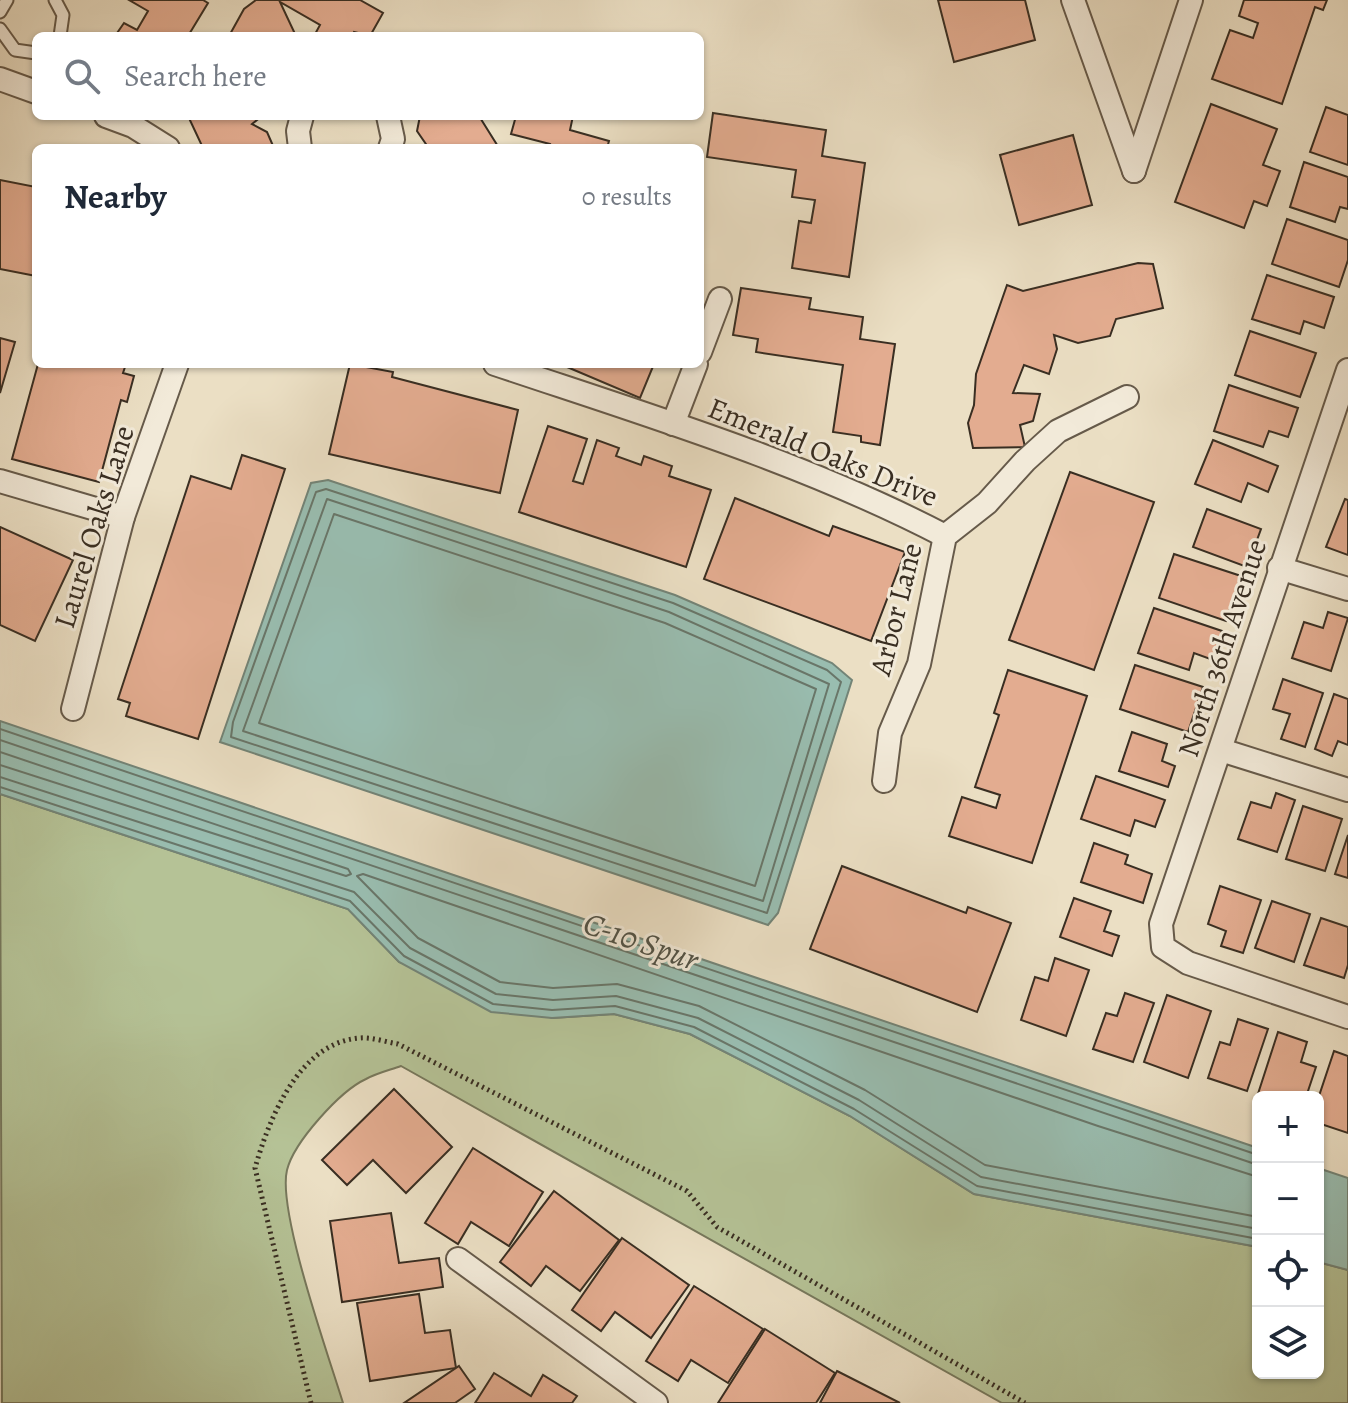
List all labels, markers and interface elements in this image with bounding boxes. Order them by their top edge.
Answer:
search box [32,32,704,120]
icon: search [60,54,104,98]
text: Search here [124,56,267,96]
text: Nearby [64,173,167,220]
text: 0 results [582,179,672,214]
street label: Emerald Oaks Drive [702,388,944,516]
street label: Laurel Oaks Lane [44,421,144,633]
street label: North 36th Avenue [1168,534,1276,762]
street label: Arbor Lane [860,539,932,680]
water label: C-10 Spur [578,901,705,981]
map controls [1252,1091,1324,1379]
button: + [1252,1091,1324,1163]
button: − [1252,1163,1324,1235]
button: locate [1252,1235,1324,1307]
button: layers [1252,1307,1324,1379]

